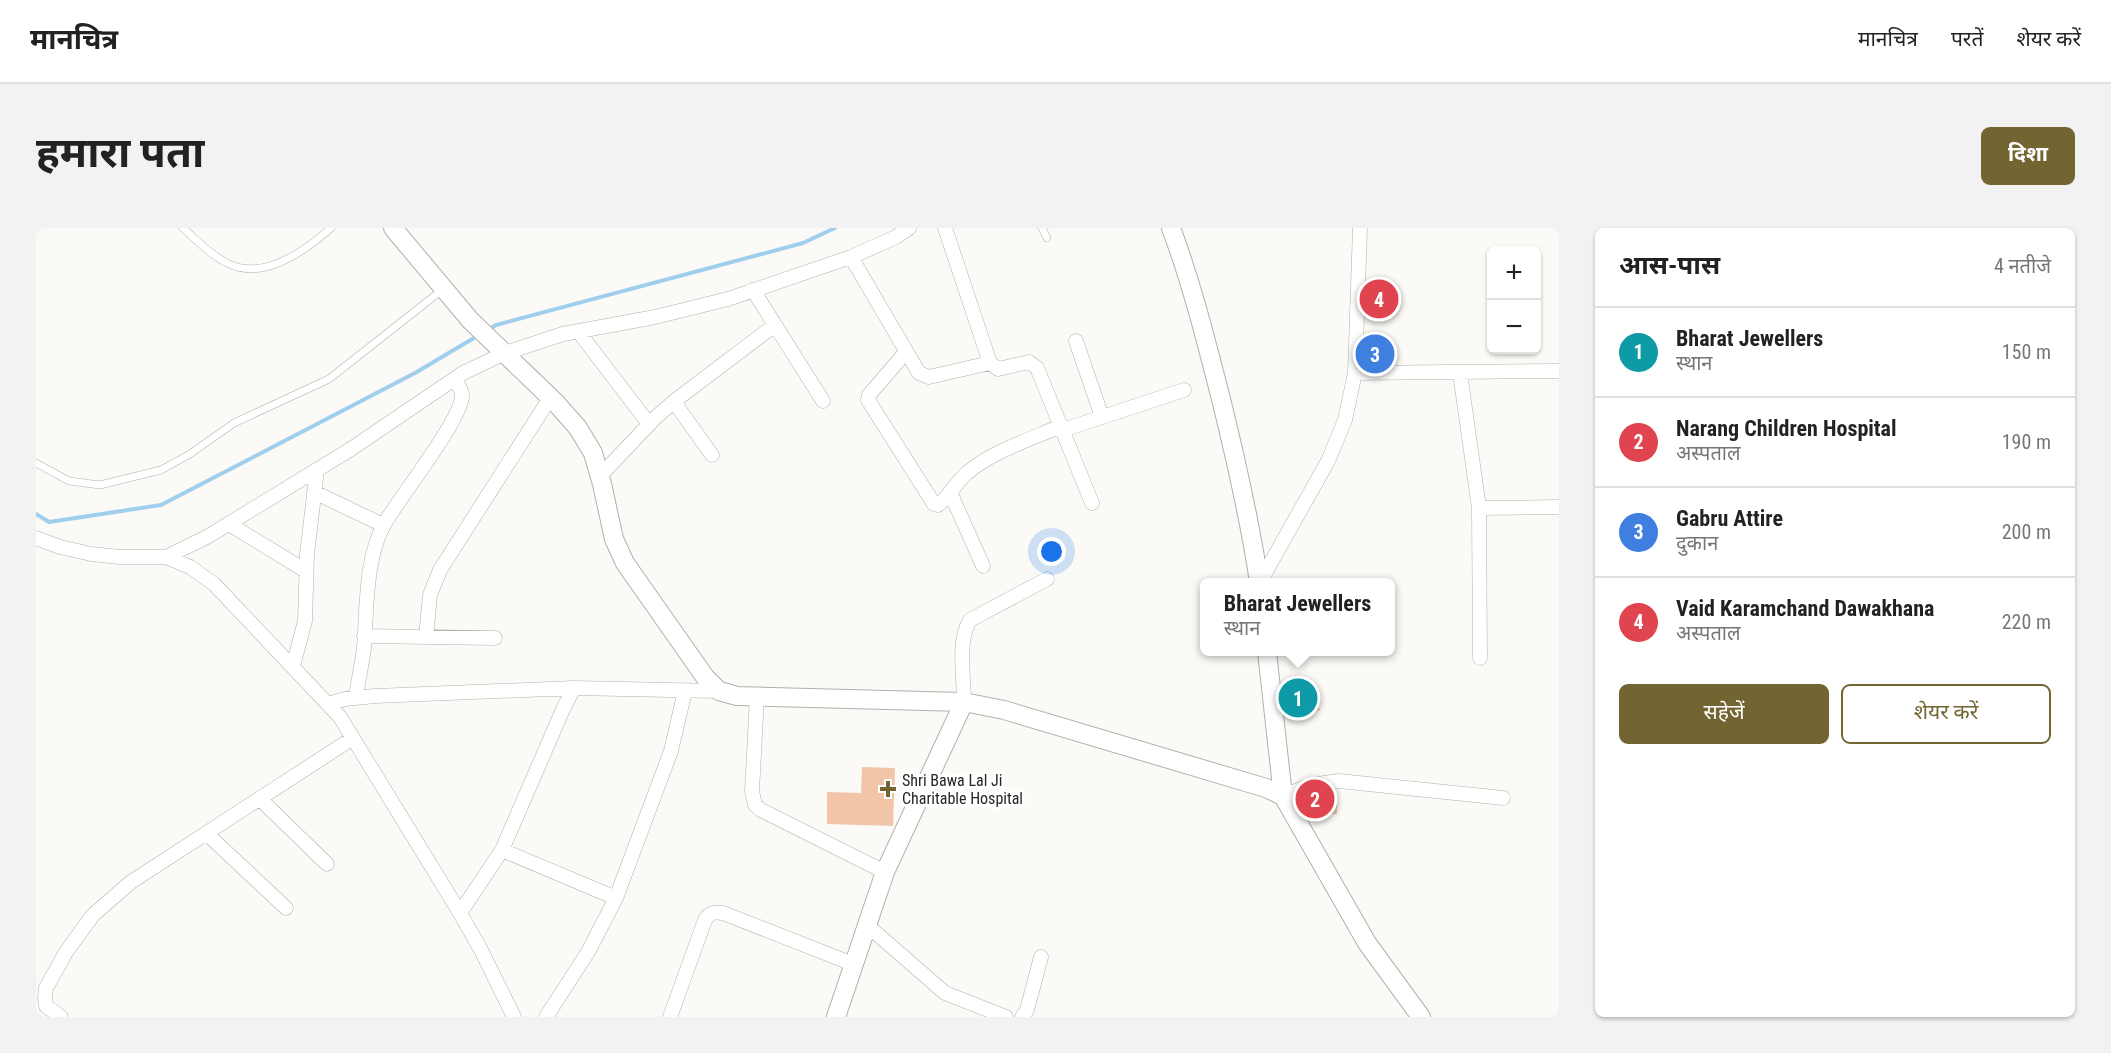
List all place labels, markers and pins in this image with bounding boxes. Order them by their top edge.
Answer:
pin: 4 [1360,276,1398,322]
pin: 3 [1356,332,1394,376]
pin: 1 [1278,676,1318,720]
place label: Shri Bawa Lal Ji Charitable Hospital [902,771,1023,808]
pin: 2 [1296,776,1334,822]
marker: Shri Bawa Lal Ji Charitable Hospital [879,780,897,798]

